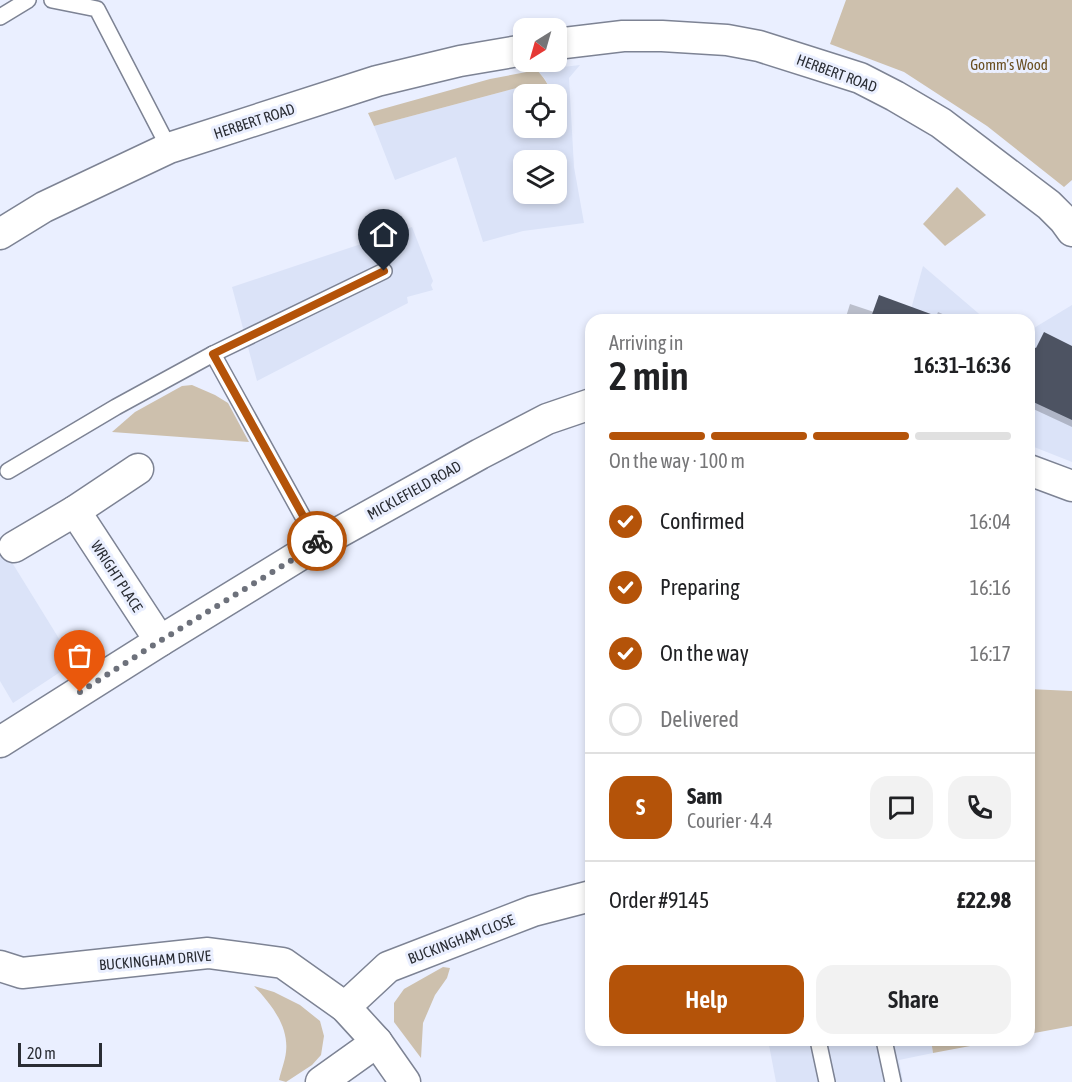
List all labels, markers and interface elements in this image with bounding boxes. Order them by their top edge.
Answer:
north arrow [513,18,567,72]
map controls [513,18,567,204]
street label: HERBERT ROAD [795,51,879,95]
park label: Gomm's Wood [970,56,1048,73]
button: locate [513,84,567,138]
street label: HERBERT ROAD [211,100,297,142]
button: layers [513,150,567,204]
pin [358,209,409,271]
icon: home [367,218,400,251]
text: Arriving in [609,331,683,354]
text: 16:31–16:36 [914,352,1011,378]
text: 2 min [609,354,689,398]
text: On the way · 100 m [609,449,745,472]
street label: MICKLEFIELD ROAD [364,457,464,523]
icon: check [609,505,642,538]
text: Confirmed [660,508,745,534]
text: 16:04 [969,510,1011,533]
courier [287,511,347,571]
icon: bike [301,525,334,558]
street label: WRIGHT PLACE [88,537,147,615]
icon: check [609,571,642,604]
text: Preparing [660,574,740,600]
text: 16:16 [970,576,1011,599]
pin [54,630,105,692]
icon: check [609,637,642,670]
icon: bag [63,639,96,672]
text: On the way [660,640,749,666]
text: 16:17 [970,642,1011,665]
text: Delivered [660,706,739,732]
button: chat [870,776,933,839]
button: phone [948,776,1011,839]
text: Sam [687,783,722,809]
text: S [636,794,645,820]
text: Courier · 4.4 [687,809,773,832]
text: Order #9145 [609,887,709,913]
text: £22.98 [956,887,1011,913]
street label: BUCKINGHAM CLOSE [405,911,517,967]
street label: BUCKINGHAM DRIVE [98,947,212,973]
button: Help [609,965,804,1034]
button: Share [816,965,1011,1034]
scale bar [18,1040,102,1068]
text: 20 m [27,1044,56,1062]

